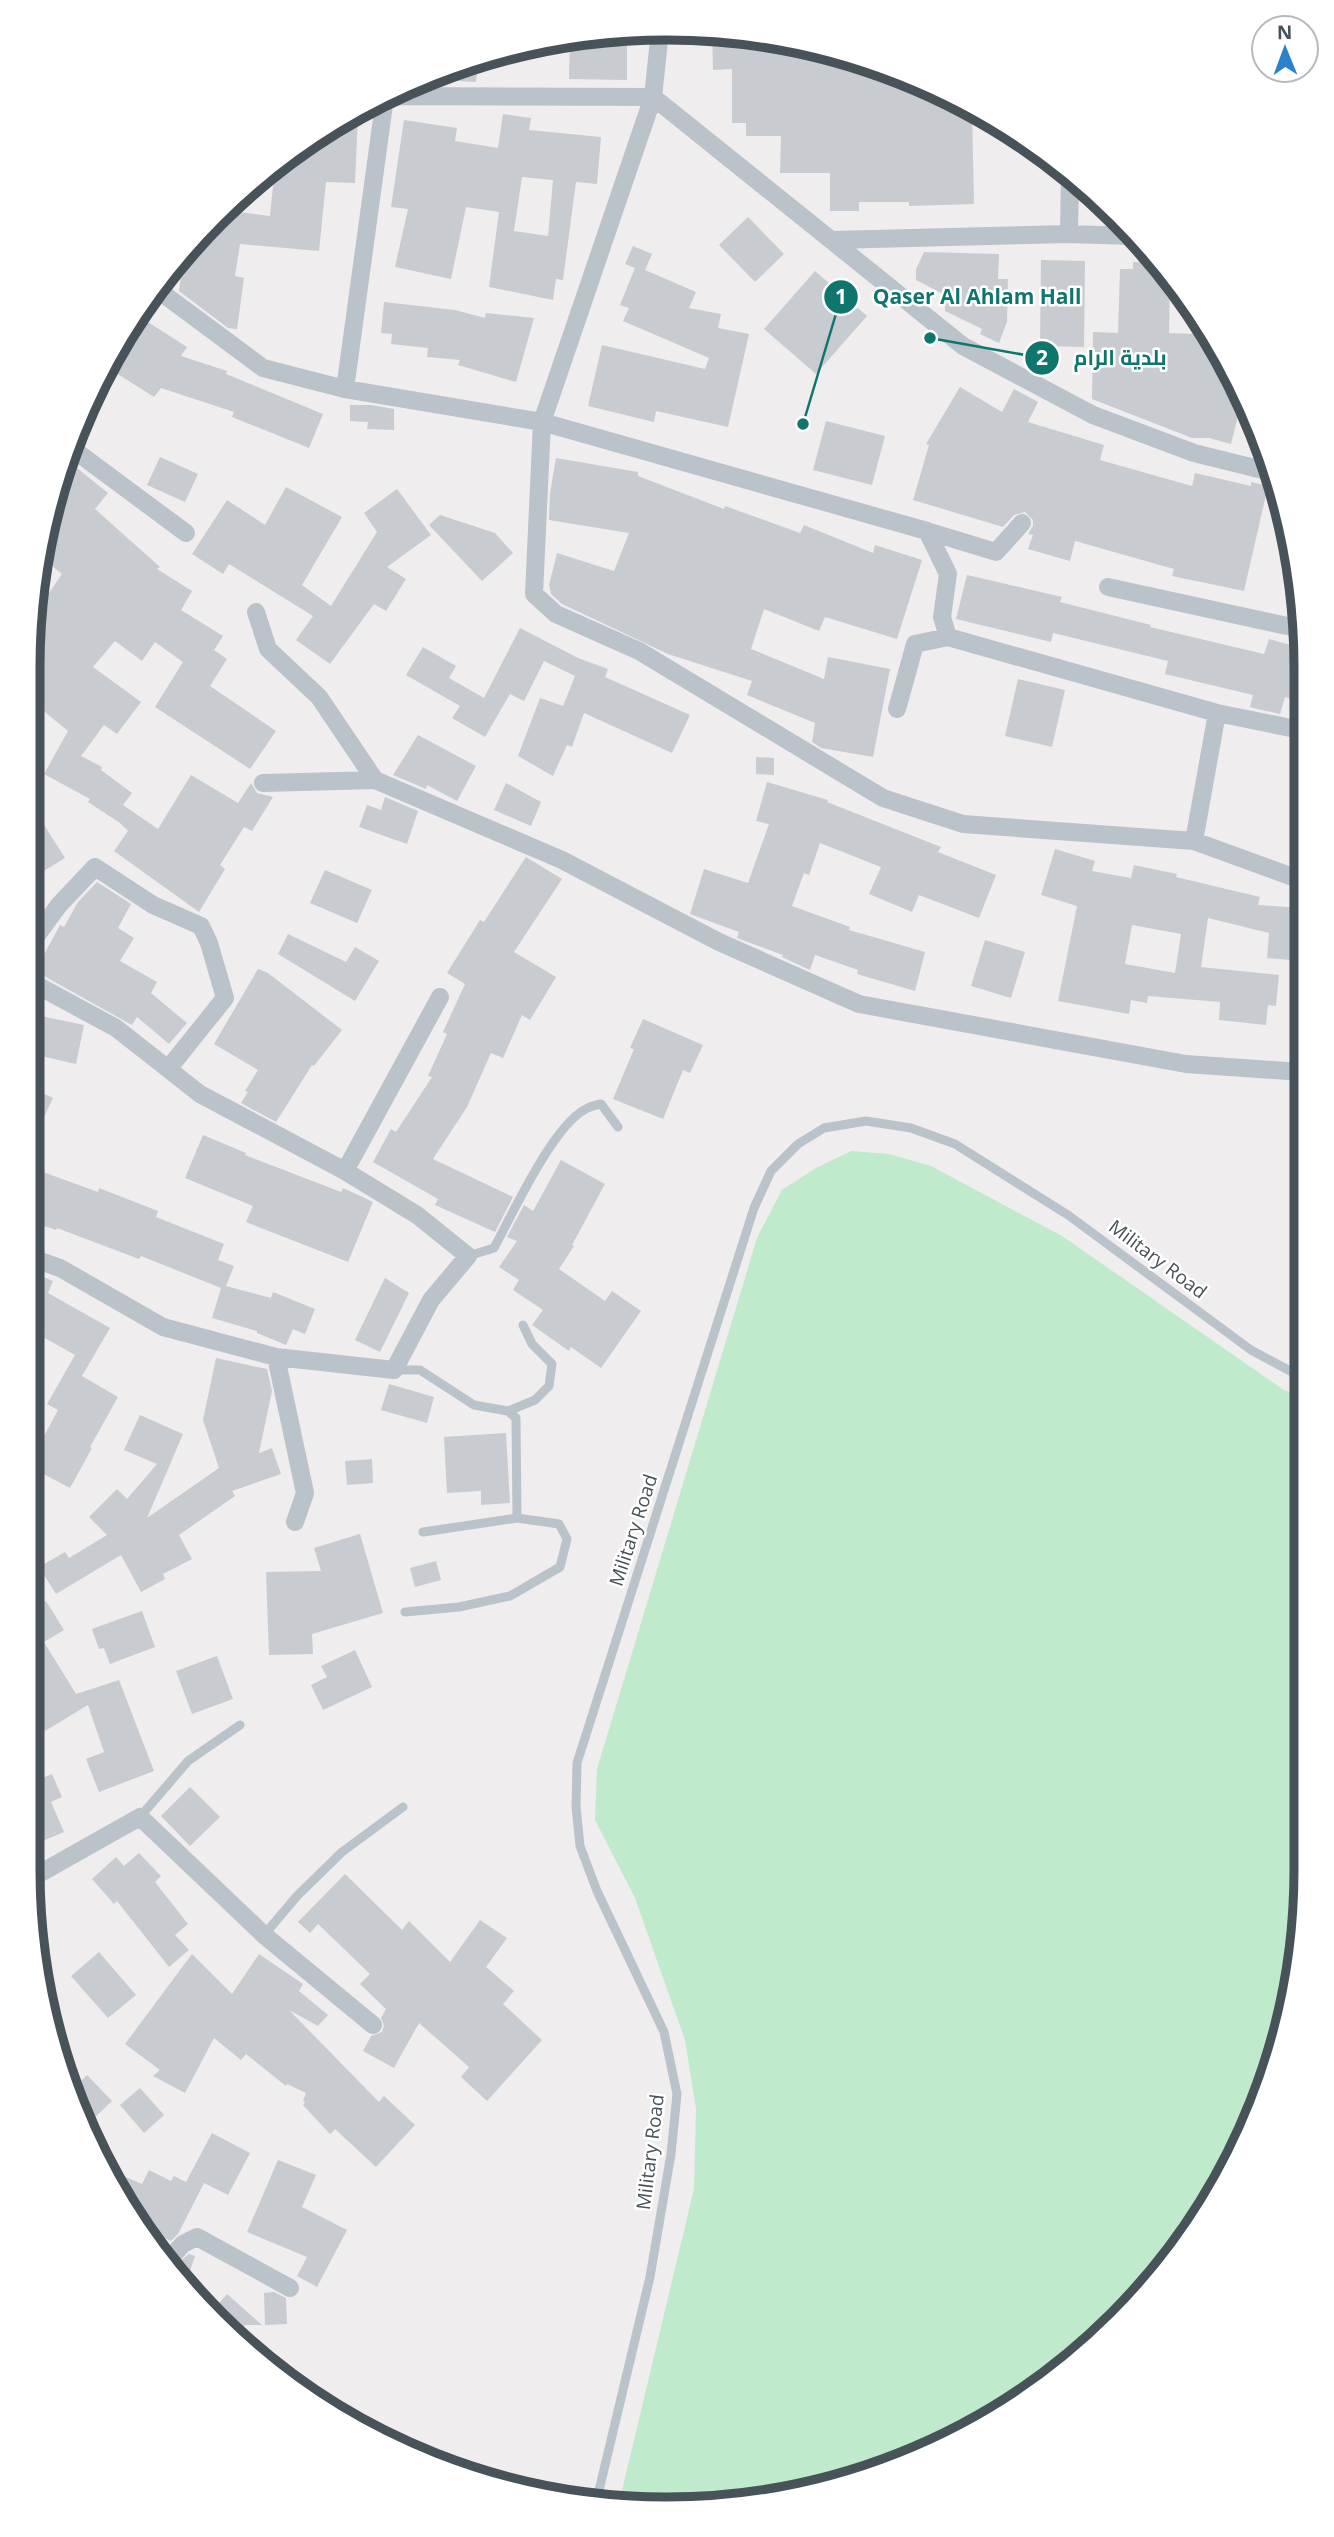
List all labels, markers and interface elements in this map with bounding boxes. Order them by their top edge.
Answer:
north arrow [1250,14,1320,84]
text: N [1277,19,1293,45]
callout: Qaser Al Ahlam Hall [824,276,1095,318]
text: 1 [835,282,847,310]
text: Qaser Al Ahlam Hall [873,282,1081,310]
callout: بلدية الرام [1025,337,1181,379]
text: 2 [1036,343,1048,371]
text: بلدية الرام [1074,343,1166,372]
street label: Military Road [1104,1214,1212,1304]
street label: Military Road [603,1471,663,1589]
street label: Military Road [630,2093,670,2211]

